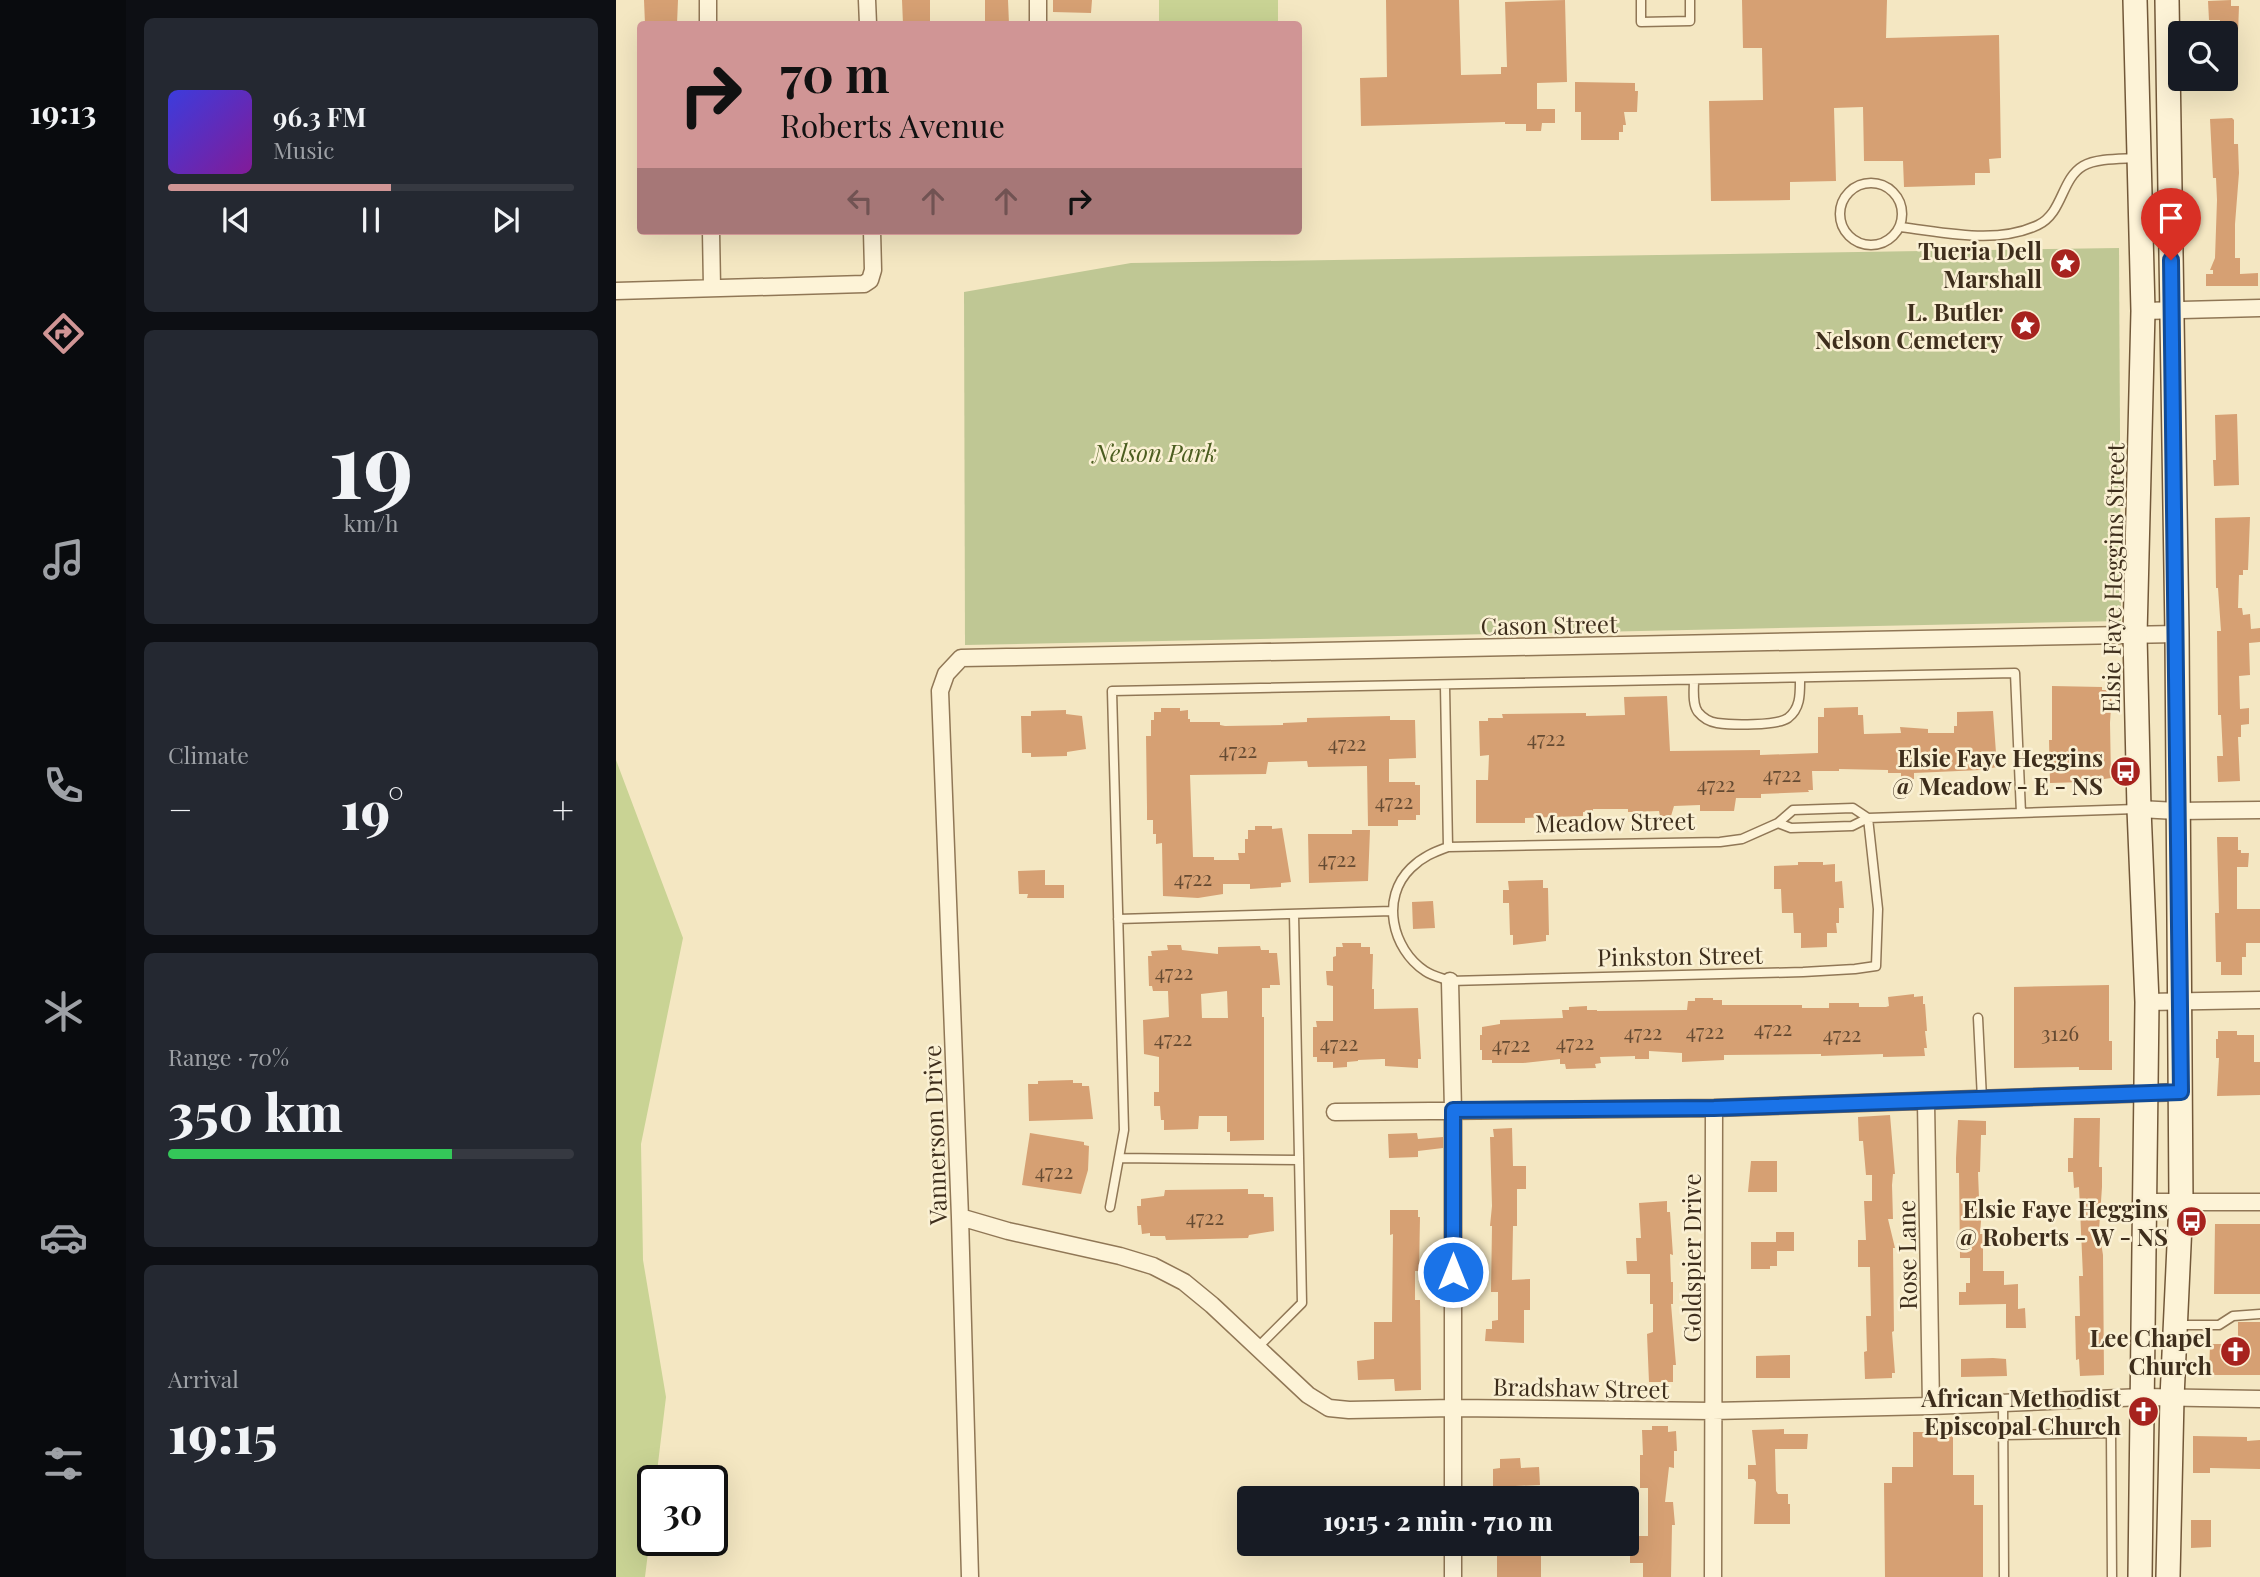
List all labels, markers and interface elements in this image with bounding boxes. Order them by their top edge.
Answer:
map controls [2168,21,2238,91]
button: search [2168,21,2238,91]
text: 70 m [780,40,890,105]
icon: right [665,49,756,140]
text: 19:13 [30,89,96,132]
text: 96.3 FM [273,99,366,134]
text: Roberts Avenue [780,103,1005,146]
text: Music [273,134,334,165]
icon: left [841,182,879,220]
icon: ahead [914,182,952,220]
icon: ahead [987,182,1025,220]
icon: right [1060,182,1098,220]
pin [2141,188,2201,260]
icon: arrive [2152,199,2190,237]
icon: previous [217,201,255,239]
icon: pause [352,201,390,239]
icon: next [487,201,525,239]
place label: Tueria Dell Marshall [1918,234,2043,294]
place icon: Tueria Dell Marshall [2048,247,2082,281]
place label: L. Butler Nelson Cemetery [1815,295,2004,355]
place icon: L. Butler Nelson Cemetery [2009,308,2043,342]
icon: directions [39,309,88,358]
text: 19 [328,401,414,522]
park label: Nelson Park [1091,436,1217,468]
street label: Elsie Faye Heggins Street [2094,442,2130,713]
text: km/h [343,507,399,538]
icon: music [39,535,88,584]
street label: Cason Street [1480,607,1618,641]
house number: 4722 [1527,723,1565,751]
house number: 4722 [1328,728,1366,756]
house number: 4722 [1219,735,1257,763]
text: Climate [168,739,249,770]
place label: Elsie Faye Heggins @ Meadow - E - NS [1892,741,2103,801]
bus stop icon: Elsie Faye Heggins @ Meadow - E - NS [2109,754,2143,788]
house number: 4722 [1763,759,1801,787]
icon: phone [39,761,88,810]
house number: 4722 [1697,769,1735,797]
text: 19° [341,774,404,843]
text: − [168,783,193,834]
text: + [552,783,574,834]
house number: 4722 [1375,786,1413,814]
street label: Meadow Street [1535,804,1696,838]
house number: 4722 [1318,844,1356,872]
house number: 4722 [1174,863,1212,891]
street label: Pinkston Street [1597,938,1764,972]
house number: 4722 [1155,957,1193,985]
icon: climate [39,987,88,1036]
house number: 4722 [1754,1013,1792,1041]
house number: 4722 [1686,1016,1724,1044]
house number: 4722 [1624,1017,1662,1045]
house number: 3126 [2041,1018,2079,1046]
house number: 4722 [1823,1019,1861,1047]
house number: 4722 [1154,1023,1192,1051]
house number: 4722 [1556,1027,1594,1055]
house number: 4722 [1320,1028,1358,1056]
house number: 4722 [1492,1029,1530,1057]
text: Range · 70% [168,1041,289,1072]
street label: Vannerson Drive [915,1044,953,1227]
text: 350 km [168,1076,343,1145]
house number: 4722 [1035,1156,1073,1184]
street label: Goldspier Drive [1675,1173,1707,1343]
place label: Elsie Faye Heggins @ Roberts - W - NS [1955,1192,2168,1252]
street label: Rose Lane [1889,1200,1923,1310]
house number: 4722 [1186,1202,1224,1230]
bus stop icon: Elsie Faye Heggins @ Roberts - W - NS [2174,1205,2208,1239]
icon: car [39,1213,88,1262]
position arrow [1416,1235,1490,1309]
place label: Lee Chapel Church [2090,1321,2213,1381]
church icon: Lee Chapel Church [2218,1334,2252,1368]
text: Arrival [168,1363,239,1394]
street label: Bradshaw Street [1493,1369,1670,1405]
place label: African Methodist Episcopal Church [1920,1381,2122,1441]
church icon: African Methodist Episcopal Church [2127,1394,2161,1428]
text: 19:15 [168,1398,277,1467]
icon: filters [39,1439,88,1488]
speed limit sign: 30 [637,1465,728,1556]
text: 19:15 · 2 min · 710 m [1323,1503,1553,1538]

